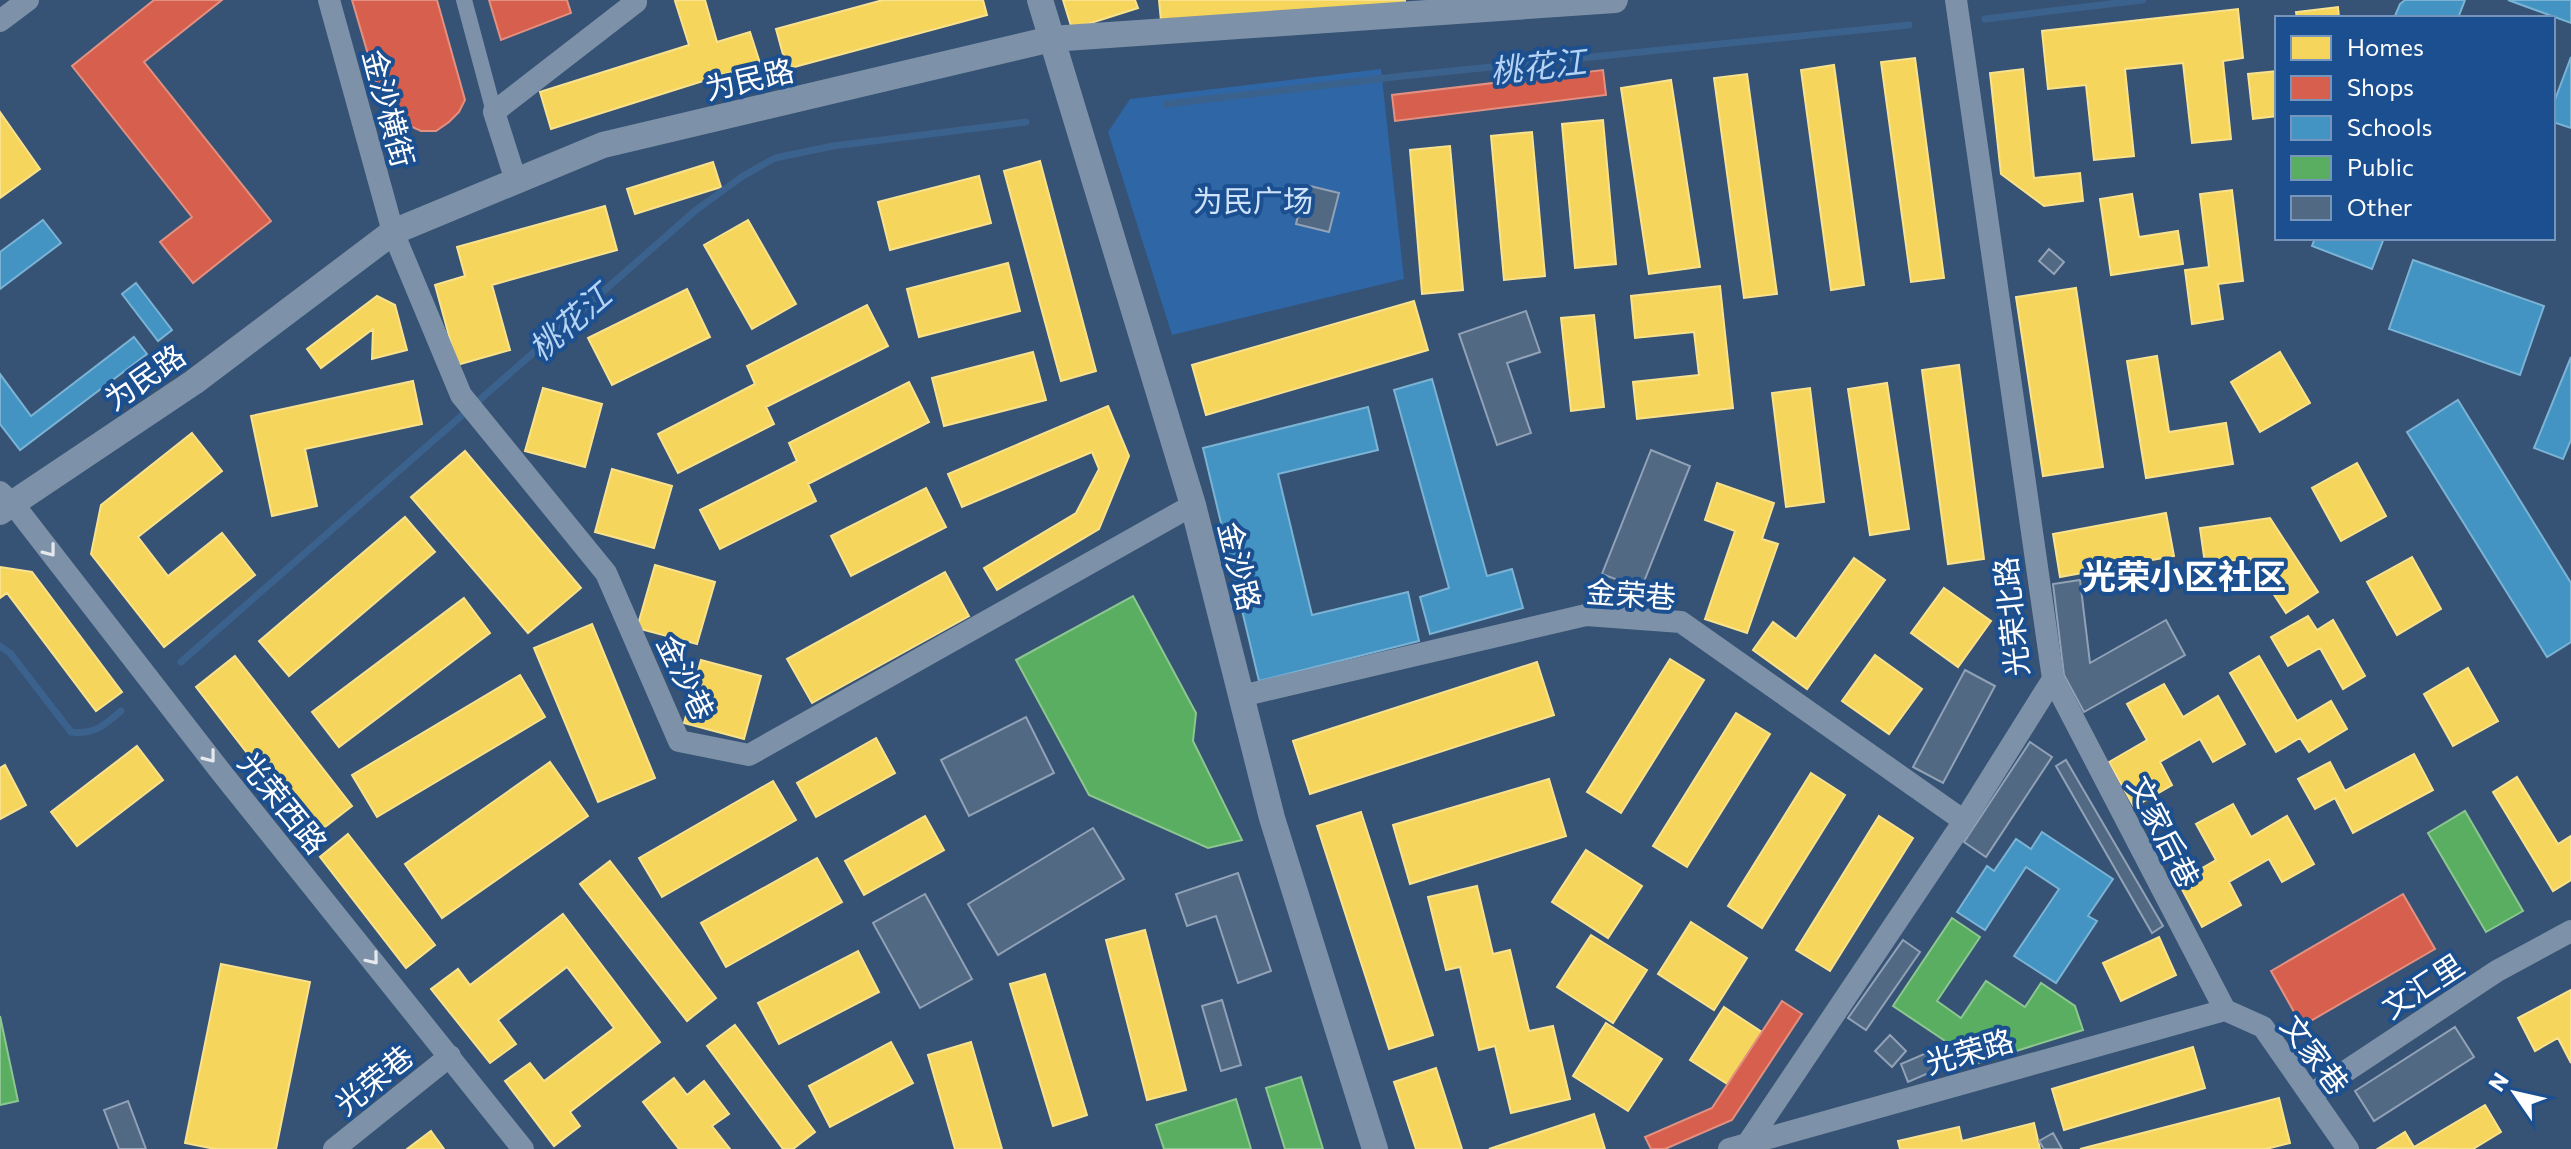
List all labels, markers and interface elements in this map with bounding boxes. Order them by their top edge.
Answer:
legend [2275,16,2555,240]
text: Homes [2347,32,2424,61]
water label: 桃花江 [1488,40,1591,90]
street label: 金沙横街 [357,45,423,171]
street label: 为民路 [701,50,797,106]
text: Shops [2347,72,2414,101]
text: Schools [2347,112,2432,141]
text: Public [2347,152,2414,181]
park label: 为民广场 [1193,181,1313,218]
text: Other [2347,192,2413,221]
water label: 桃花江 [520,272,621,368]
street label: 为民路 [97,335,191,417]
street label: 金沙路 [1212,518,1270,614]
one-way arrow [41,542,55,557]
district label: 光荣小区社区 [2082,554,2286,596]
street label: 光荣北路 [1985,555,2035,679]
street label: 金荣巷 [1585,571,1677,615]
street label: 金沙巷 [651,628,723,726]
street label: 光荣西路 [232,744,336,860]
one-way arrow [200,748,214,763]
street label: 文家后巷 [2121,769,2209,893]
street label: 文汇里 [2374,945,2470,1025]
one-way arrow [363,950,378,964]
street label: 文家巷 [2274,1007,2358,1101]
street label: 光荣路 [1921,1020,2017,1080]
street label: 光荣巷 [326,1036,420,1122]
north arrow [2475,1053,2555,1133]
text: N [2482,1067,2514,1096]

